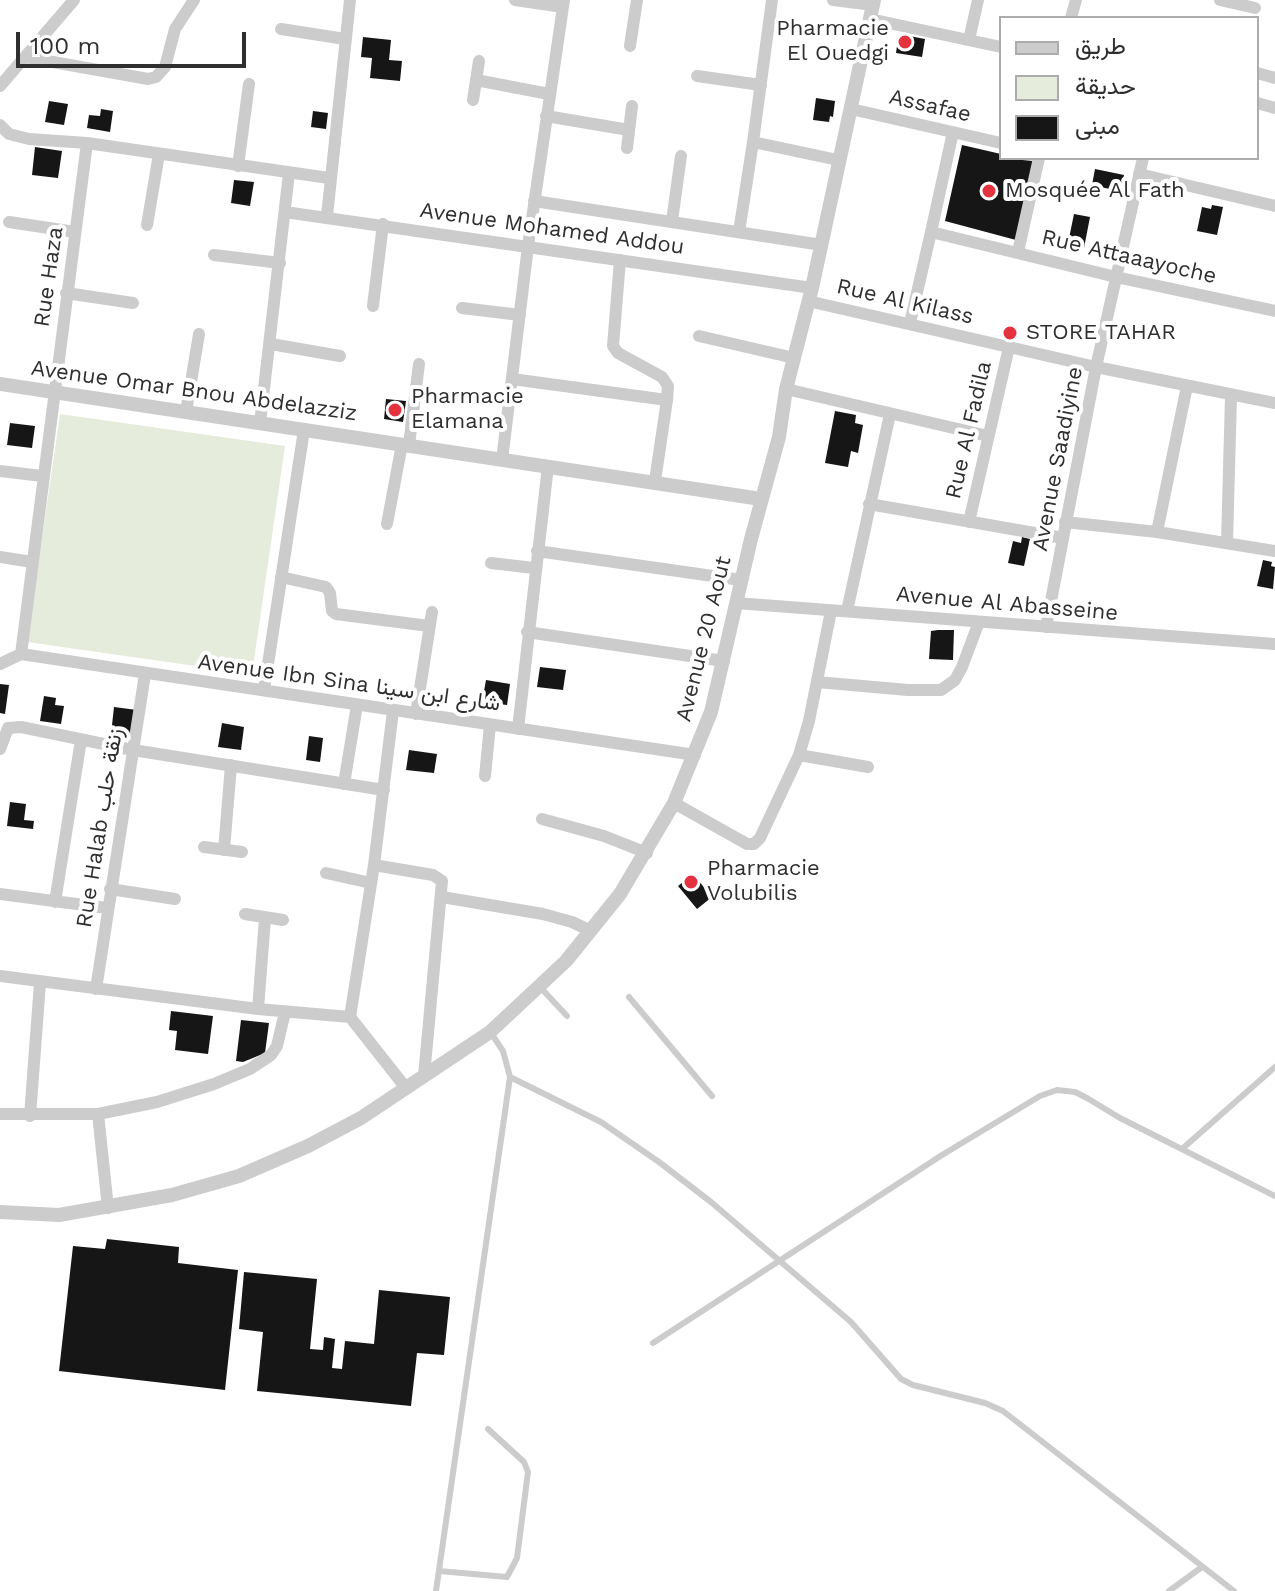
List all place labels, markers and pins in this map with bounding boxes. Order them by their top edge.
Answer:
place label: Pharmacie El Ouedgi [776,16,889,68]
marker: Pharmacie El Ouedgi [896,33,914,51]
place label: Mosquée Al Fath [1005,178,1185,204]
marker: Mosquée Al Fath [980,182,998,200]
place label: STORE TAHAR [1026,320,1176,346]
marker: STORE TAHAR [1001,324,1019,342]
place label: Pharmacie Elamana [411,384,524,436]
marker: Pharmacie Elamana [386,401,404,419]
place label: Pharmacie Volubilis [707,856,820,908]
marker: Pharmacie Volubilis [682,873,700,891]

